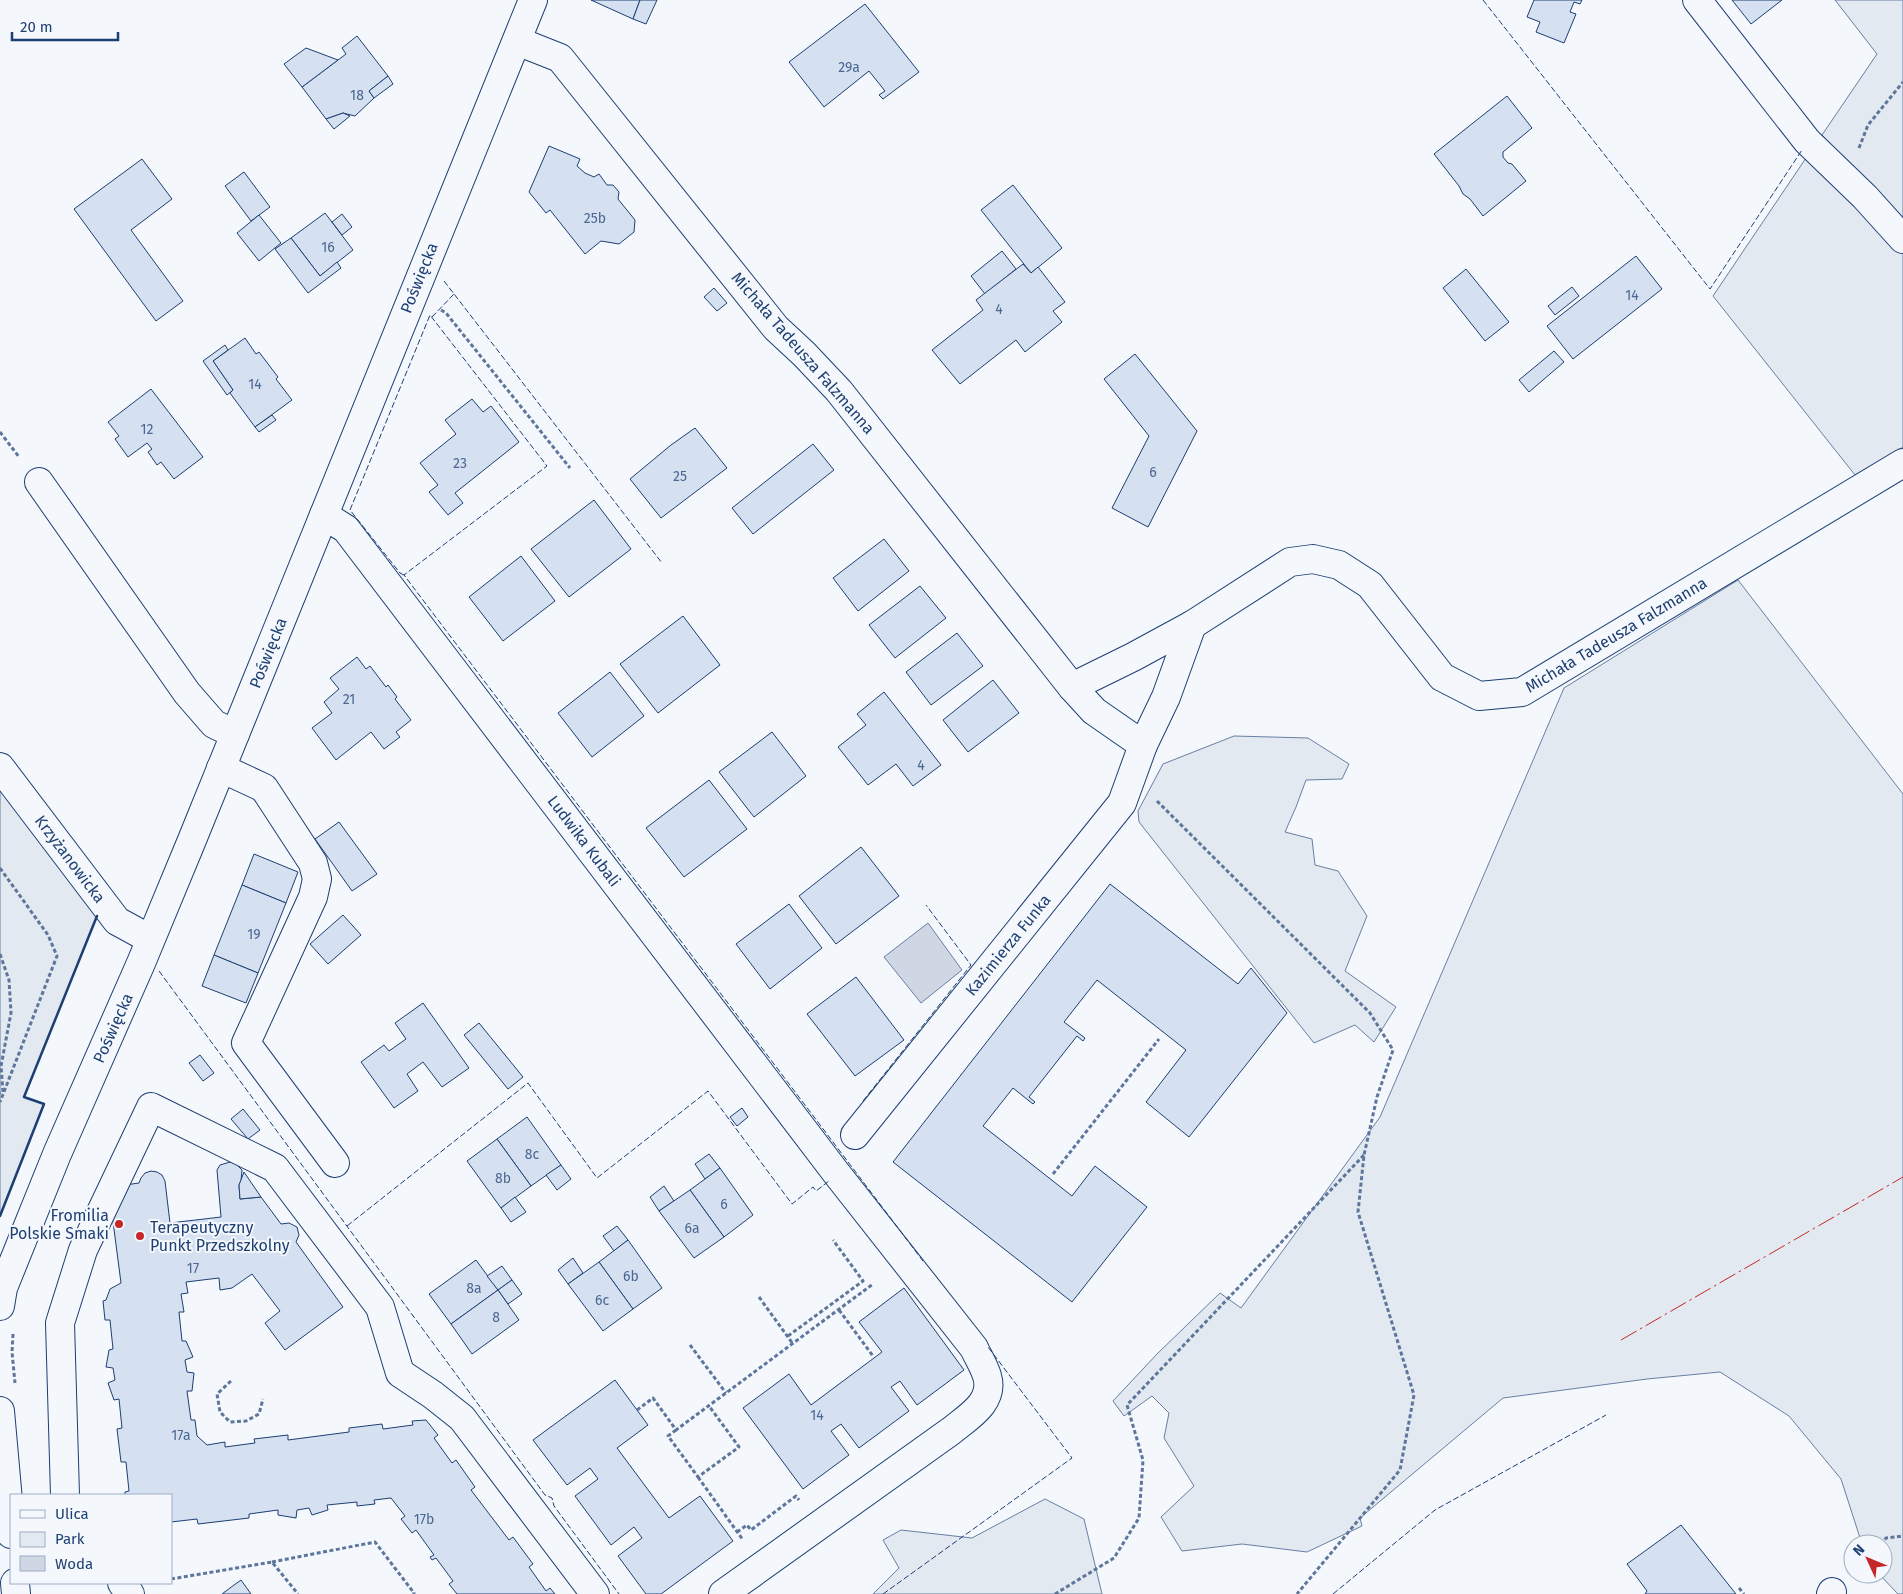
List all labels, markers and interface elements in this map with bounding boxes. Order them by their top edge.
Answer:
scale bar [12,10,119,42]
text: 20 m [20,18,53,36]
house number: 29a [838,59,860,76]
house number: 18 [350,87,364,104]
house number: 25b [584,210,606,227]
house number: 16 [321,239,335,256]
street label: Poświęcka [396,240,442,316]
street label: Michała Tadeusza Falzmanna [727,268,879,438]
house number: 14 [1625,287,1639,304]
house number: 4 [995,301,1003,318]
house number: 14 [248,376,262,393]
house number: 12 [141,421,154,438]
house number: 23 [453,455,467,472]
house number: 6 [1149,464,1157,481]
house number: 25 [673,468,687,485]
street label: Michała Tadeusza Falzmanna [1522,573,1710,697]
street label: Poświęcka [245,615,291,691]
house number: 21 [343,691,355,708]
house number: 4 [917,757,925,774]
street label: Ludwika Kubali [544,792,624,890]
street label: Krzyżanowicka [31,811,109,907]
street label: Kazimierza Funka [961,891,1055,999]
house number: 19 [247,926,261,943]
street label: Poświęcka [89,990,137,1066]
house number: 8c [525,1146,540,1163]
house number: 8b [495,1170,511,1187]
house number: 6 [720,1196,728,1213]
place label: Fromilia Polskie Smaki [9,1206,109,1243]
marker: Fromilia Polskie Smaki [113,1218,125,1230]
place label: Terapeutyczny Punkt Przedszkolny [150,1218,290,1255]
house number: 6a [684,1220,700,1237]
marker: Terapeutyczny Punkt Przedszkolny [134,1230,146,1242]
house number: 17 [187,1260,199,1277]
house number: 6b [623,1268,639,1285]
house number: 8a [466,1280,482,1297]
house number: 6c [595,1292,609,1309]
house number: 8 [492,1309,500,1326]
house number: 14 [810,1407,824,1424]
house number: 17a [171,1427,191,1444]
legend [10,1494,172,1584]
text: Ulica [55,1505,89,1523]
house number: 17b [414,1511,434,1528]
text: Park [55,1530,85,1548]
north arrow [1843,1534,1893,1584]
text: N [1850,1541,1868,1560]
text: Woda [55,1555,93,1573]

